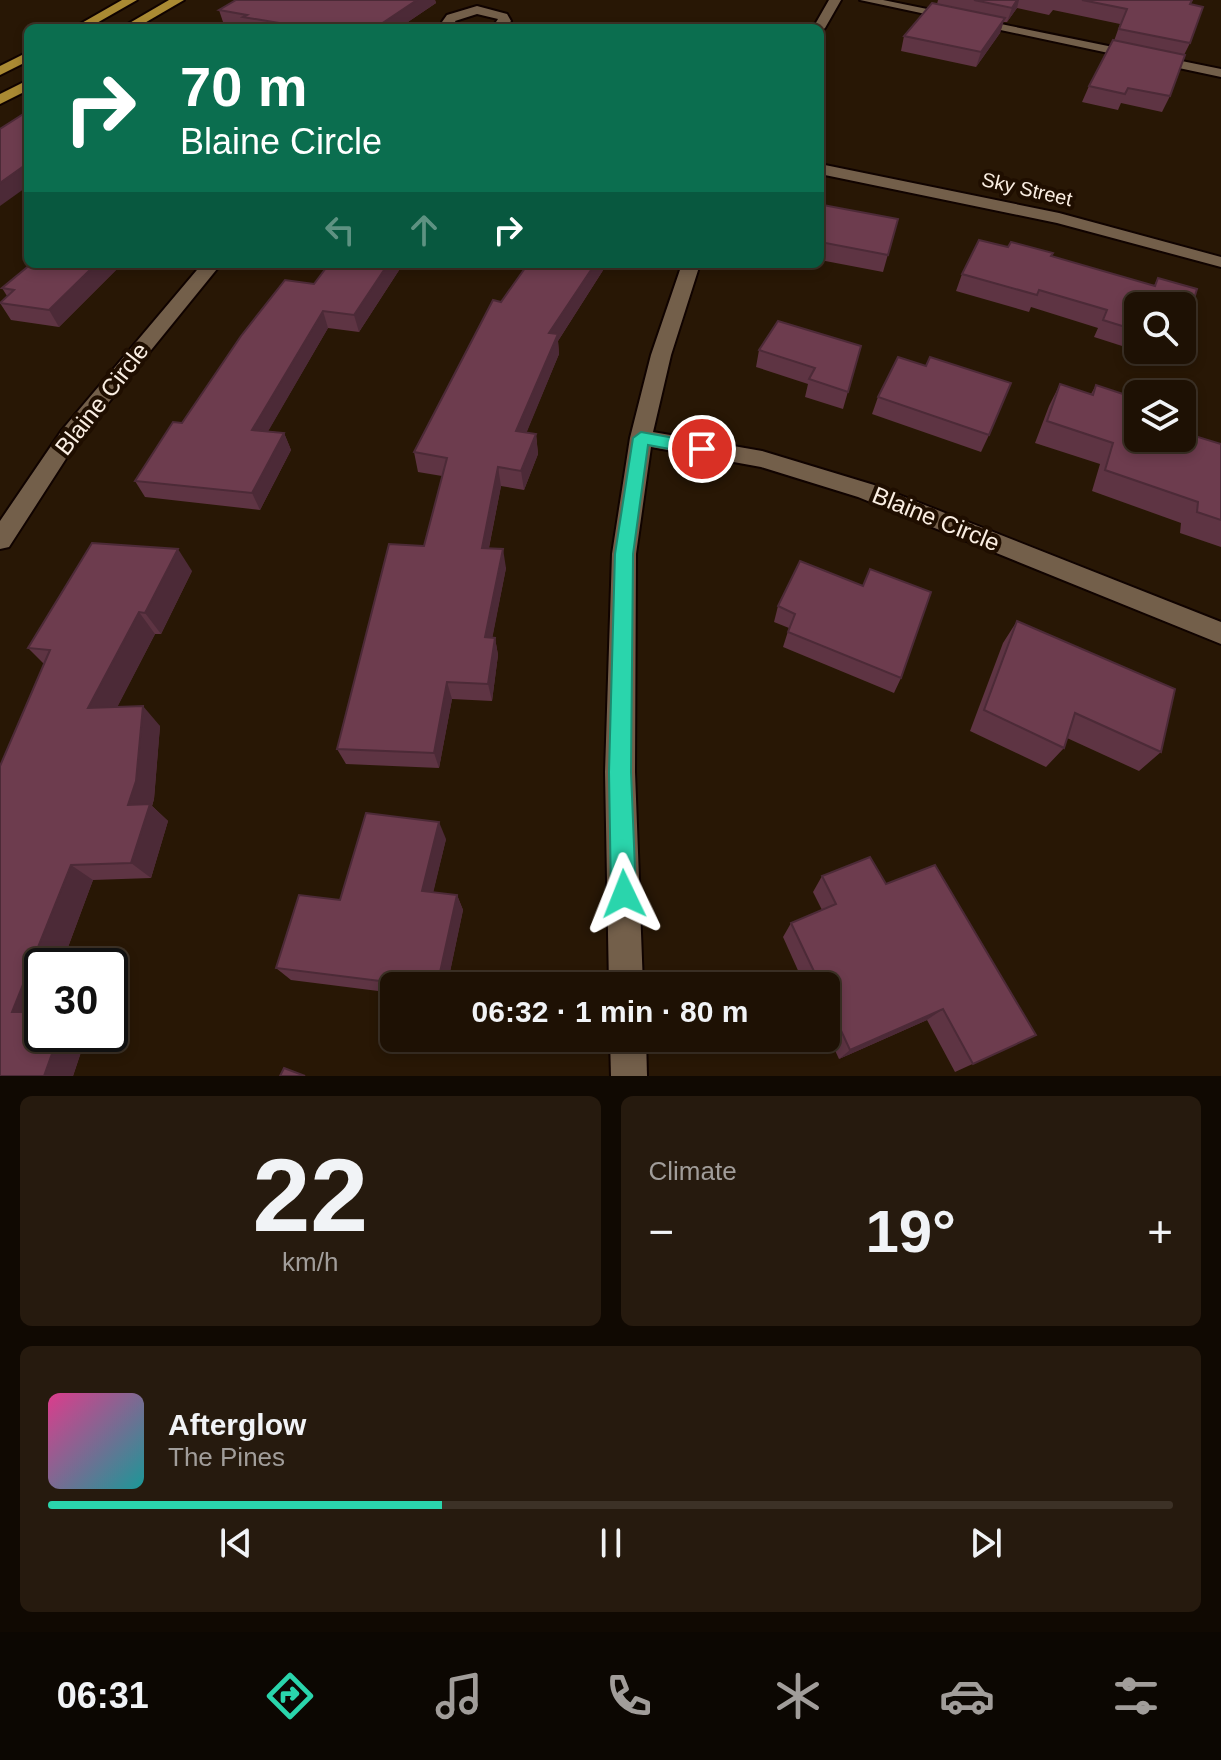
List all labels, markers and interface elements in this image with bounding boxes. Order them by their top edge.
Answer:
text: 70 m [180,55,308,118]
icon: right [48,56,152,160]
text: Blaine Circle [180,121,382,162]
street label: Sky Street [980,168,1075,210]
icon: left [318,208,362,252]
icon: ahead [402,208,446,252]
icon: right [486,208,530,252]
map controls [1124,292,1196,452]
button: search [1124,292,1196,364]
street label: Blaine Circle [49,337,154,460]
button: layers [1124,380,1196,452]
pin [668,415,736,483]
icon: arrive [680,427,724,471]
street label: Blaine Circle [869,481,1004,556]
position arrow [582,852,666,936]
speed limit sign: 30 [24,948,128,1052]
text: 06:32 · 1 min · 80 m [472,995,748,1028]
text: 22 [252,1137,368,1253]
text: Climate [649,1156,737,1186]
text: 19° [865,1198,956,1265]
text: − [649,1207,674,1256]
text: + [1147,1207,1173,1256]
text: km/h [282,1247,338,1277]
text: Afterglow [168,1408,306,1441]
text: The Pines [168,1442,285,1472]
icon: previous [214,1521,258,1565]
icon: pause [589,1521,633,1565]
icon: next [964,1521,1008,1565]
icon: directions [262,1668,318,1724]
icon: music [431,1668,487,1724]
icon: phone [601,1668,657,1724]
icon: climate [770,1668,826,1724]
icon: car [939,1668,995,1724]
icon: filters [1108,1668,1164,1724]
text: 06:31 [57,1675,149,1716]

